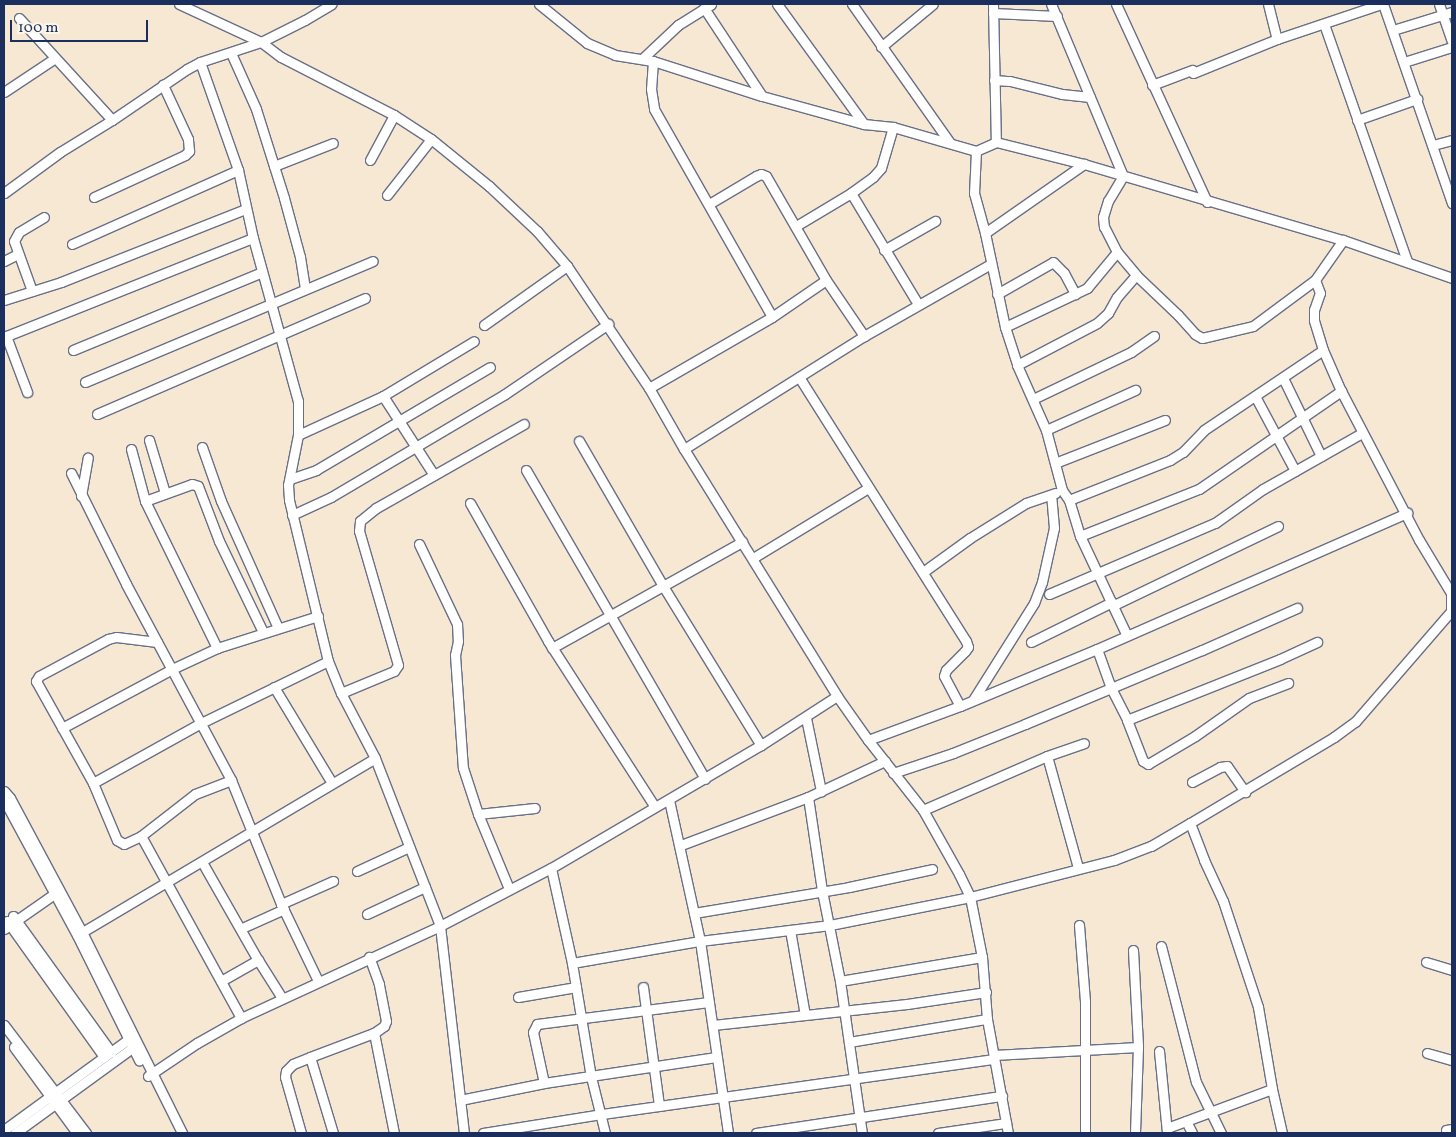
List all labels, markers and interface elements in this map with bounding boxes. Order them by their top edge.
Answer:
scale bar [12,10,150,42]
text: 100 m [18,18,58,39]

